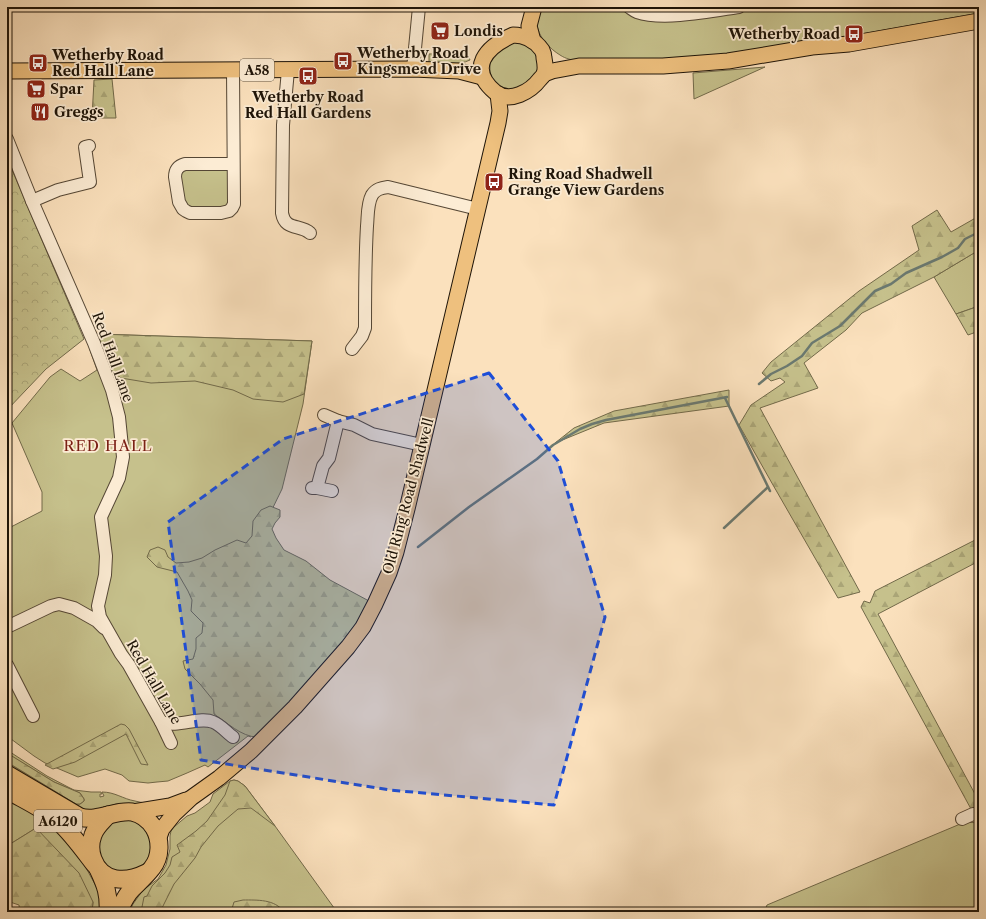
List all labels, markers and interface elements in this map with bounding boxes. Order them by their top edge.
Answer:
supermarket icon: Londis [429,20,451,42]
place label: Londis [454,22,503,40]
bus stop icon: Wetherby Road [843,23,865,45]
place label: Wetherby Road [727,25,841,43]
place label: Wetherby Road Kingsmead Drive [356,44,481,78]
place label: Wetherby Road Red Hall Lane [51,46,165,80]
bus stop icon: Wetherby Road Kingsmead Drive [332,50,354,72]
bus stop icon: Wetherby Road Red Hall Lane [27,52,49,74]
road number: A58 [240,59,274,81]
bus stop icon: Wetherby Road Red Hall Gardens [297,65,319,87]
supermarket icon: Spar [25,78,47,100]
place label: Spar [50,80,83,98]
place label: Wetherby Road Red Hall Gardens [245,88,371,122]
restaurant icon: Greggs [29,101,51,123]
place label: Greggs [54,103,103,121]
place label: Ring Road Shadwell Grange View Gardens [508,165,664,199]
bus stop icon: Ring Road Shadwell Grange View Gardens [483,171,505,193]
street label: Red Hall Lane [88,309,138,405]
street label: Old Ring Road Shadwell [378,416,438,576]
district label: RED HALL [63,436,153,455]
street label: Red Hall Lane [123,636,186,728]
road number: A6120 [34,810,82,832]

